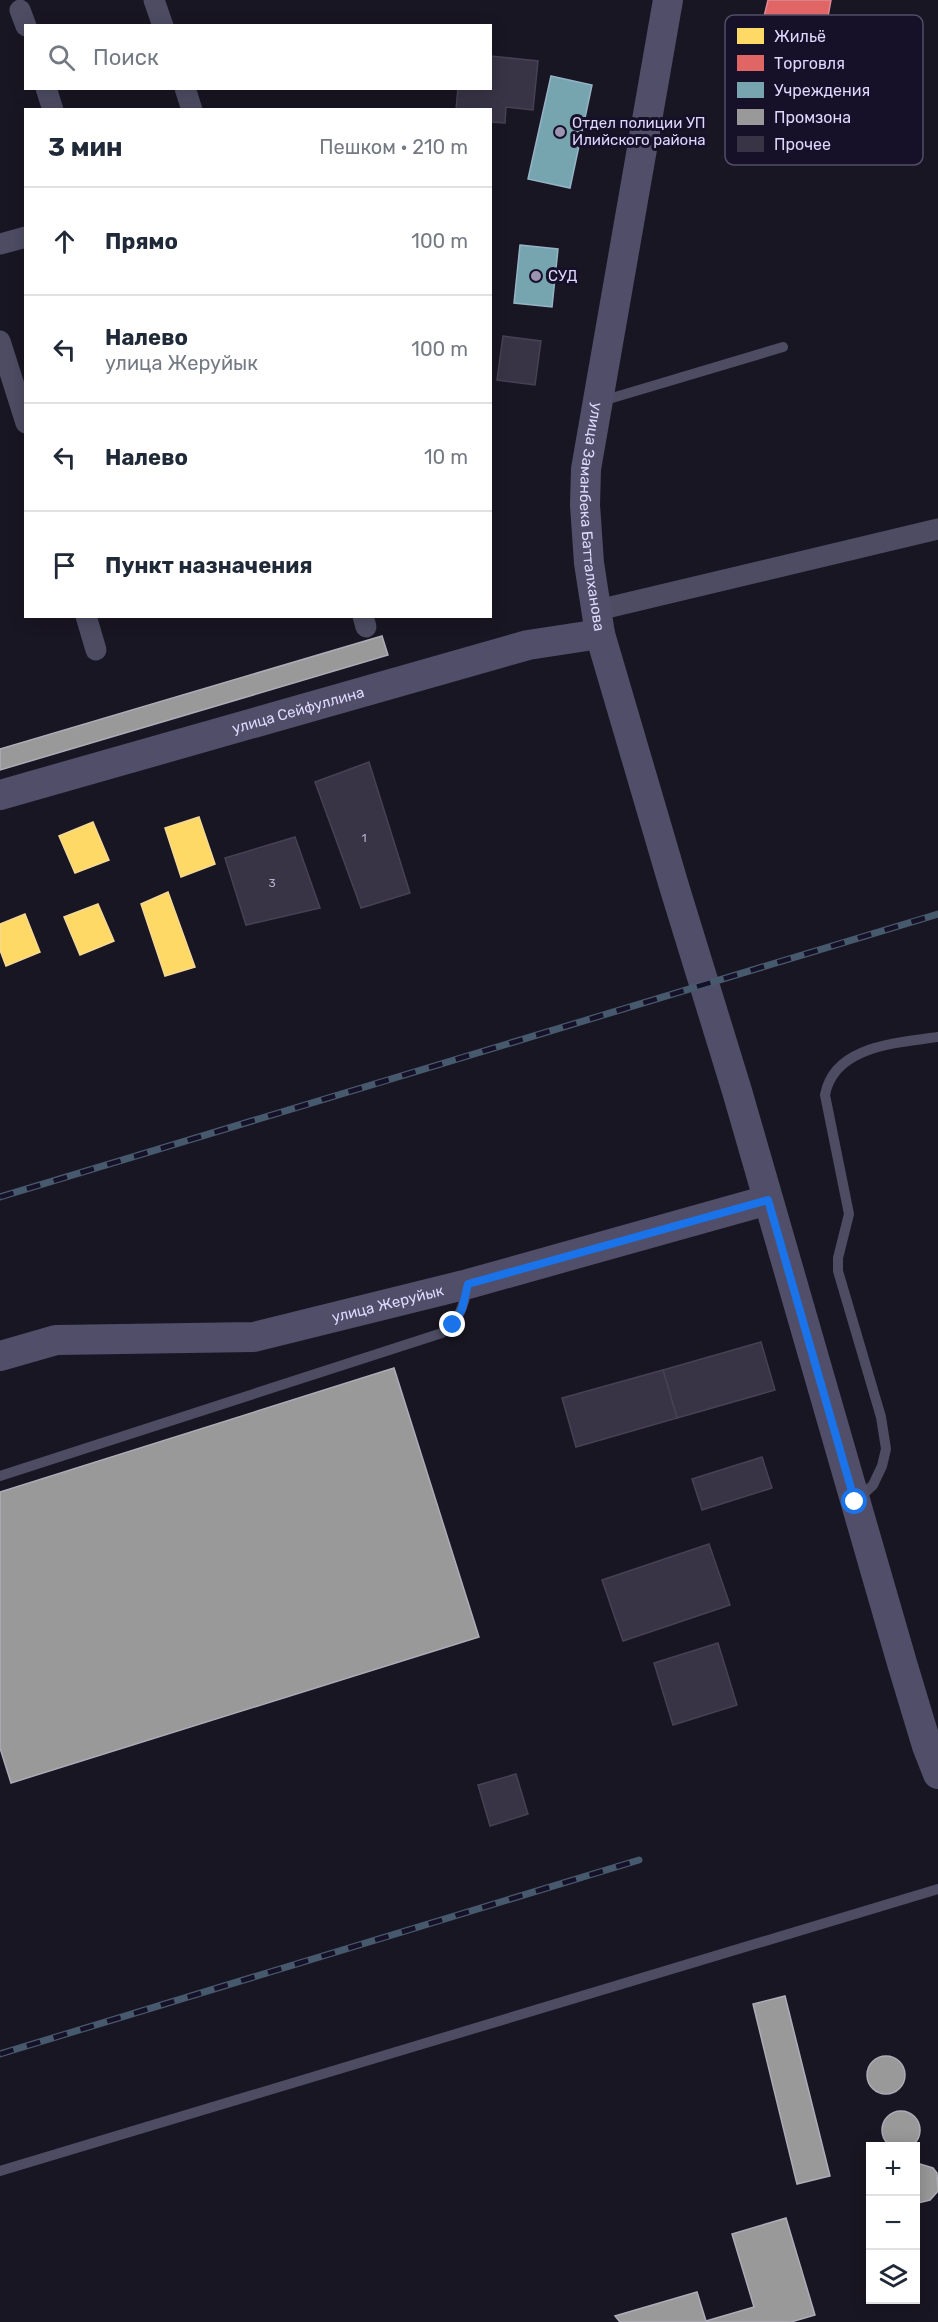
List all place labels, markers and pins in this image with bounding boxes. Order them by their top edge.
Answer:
place label: Отдел полиции УП Илийского района [572,114,706,149]
marker: Отдел полиции УП Илийского района [553,125,567,139]
place label: СУД [548,267,578,285]
marker: СУД [529,269,543,283]

